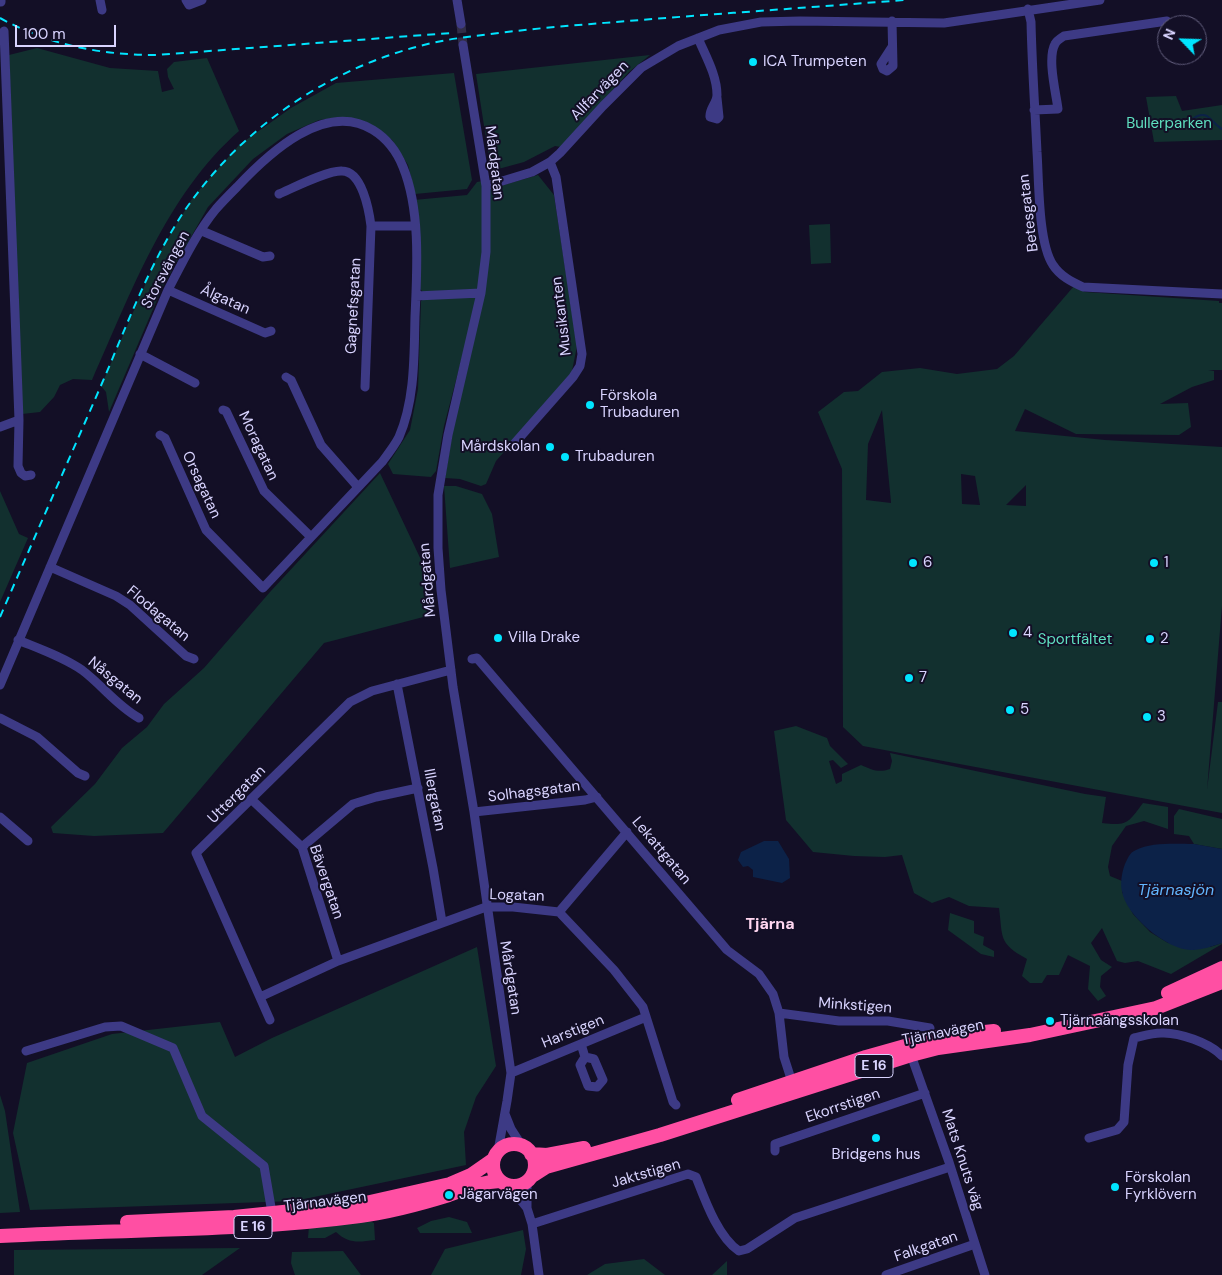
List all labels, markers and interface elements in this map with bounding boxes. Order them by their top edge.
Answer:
scale bar [18,15,119,47]
north arrow [1157,15,1207,65]
text: 100 m [23,24,66,44]
text: N [1159,26,1180,43]
place label: ICA Trumpeten [763,53,866,71]
marker: ICA Trumpeten [747,56,759,68]
street label: Allfarvägen [567,57,633,125]
park label: Bullerparken [1126,115,1212,133]
street label: Mårdgatan [481,125,507,201]
street label: Betesgatan [1015,173,1043,253]
street label: Storsvängen [138,228,194,312]
street label: Gagnefsgatan [342,257,366,355]
street label: Musikanten [548,275,576,357]
street label: Ålgatan [197,281,253,319]
place label: Förskola Trubaduren [600,387,680,422]
marker: Förskola Trubaduren [584,399,596,411]
street label: Moragatan [234,409,282,483]
place label: Mårdskolan [461,438,540,456]
marker: Mårdskolan [544,441,556,453]
place label: Trubaduren [575,448,655,466]
street label: Orsagatan [178,449,224,521]
marker: Trubaduren [559,451,571,463]
street label: Mårdgatan [416,542,440,618]
place label: 6 [923,554,932,572]
place label: 1 [1164,554,1169,572]
marker: 6 [907,557,919,569]
marker: 1 [1148,557,1160,569]
street label: Flodagatan [123,582,193,646]
place label: 4 [1023,624,1032,642]
marker: 4 [1007,627,1019,639]
place label: Villa Drake [508,629,580,647]
place label: 2 [1160,630,1169,648]
park label: Sportfältet [1038,631,1112,649]
marker: Villa Drake [492,632,504,644]
marker: 2 [1144,633,1156,645]
street label: Nåsgatan [84,654,146,708]
place label: 7 [919,669,927,687]
marker: 7 [903,672,915,684]
place label: 5 [1020,701,1029,719]
marker: 5 [1004,704,1016,716]
place label: 3 [1157,708,1166,726]
marker: 3 [1141,711,1153,723]
street label: Uttergatan [204,762,270,828]
street label: Illergatan [419,767,449,833]
street label: Solhagsgatan [487,777,581,807]
street label: Lekattgatan [628,814,694,888]
street label: Bävergatan [305,843,347,921]
water label: Tjärnasjön [1138,881,1214,901]
street label: Logatan [489,886,545,906]
district label: Tjärna [745,915,795,935]
street label: Mårdgatan [495,940,525,1016]
street label: Minkstigen [818,994,892,1018]
street label: Harstigen [539,1011,607,1053]
place label: Tjärnaängsskolan [1060,1012,1179,1030]
marker: Tjärnaängsskolan [1044,1015,1056,1027]
street label: Tjärnavägen [900,1016,986,1050]
road number: E 16 [855,1054,893,1078]
street label: Ekorrstigen [803,1085,883,1127]
street label: Mats Knuts väg [937,1107,987,1213]
marker: Bridgens hus [870,1132,882,1144]
place label: Bridgens hus [831,1146,921,1164]
street label: Jaktstigen [609,1156,683,1192]
place label: Förskolan Fyrklövern [1125,1169,1197,1204]
marker: Förskolan Fyrklövern [1109,1181,1121,1193]
place label: Jägarvägen [459,1186,538,1204]
street label: Tjärnavägen [283,1188,367,1216]
marker: Jägarvägen [443,1189,455,1201]
road number: E 16 [234,1216,272,1238]
street label: Falkgatan [892,1228,960,1266]

